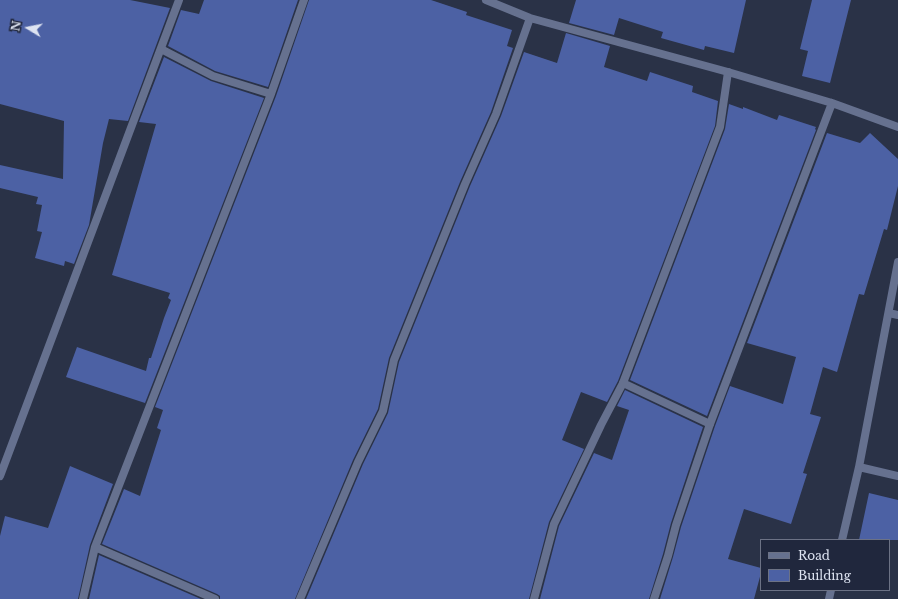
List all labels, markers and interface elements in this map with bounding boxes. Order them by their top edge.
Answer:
north arrow [8,8,48,48]
text: N [8,20,24,32]
legend [760,539,890,591]
text: Road [798,548,830,563]
text: Building [798,568,851,583]

